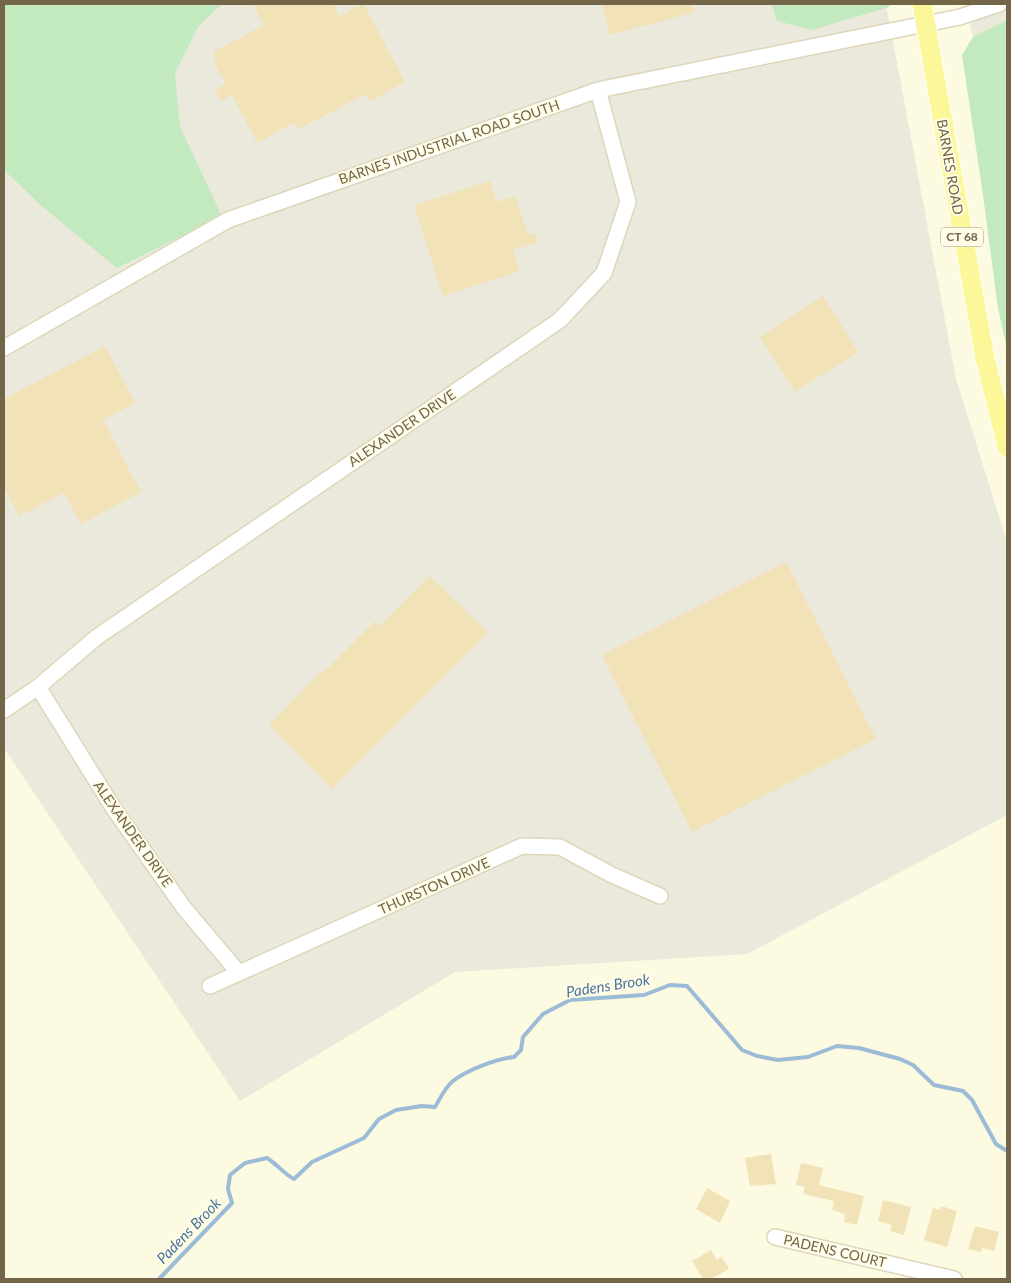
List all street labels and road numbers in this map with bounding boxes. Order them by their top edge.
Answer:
street label: BARNES INDUSTRIAL ROAD SOUTH [336,96,561,187]
street label: BARNES ROAD [934,118,967,216]
road number: CT 68 [941,228,983,246]
street label: ALEXANDER DRIVE [345,385,459,470]
street label: ALEXANDER DRIVE [90,777,177,890]
street label: THURSTON DRIVE [376,853,492,918]
street label: PADENS COURT [782,1230,889,1271]

